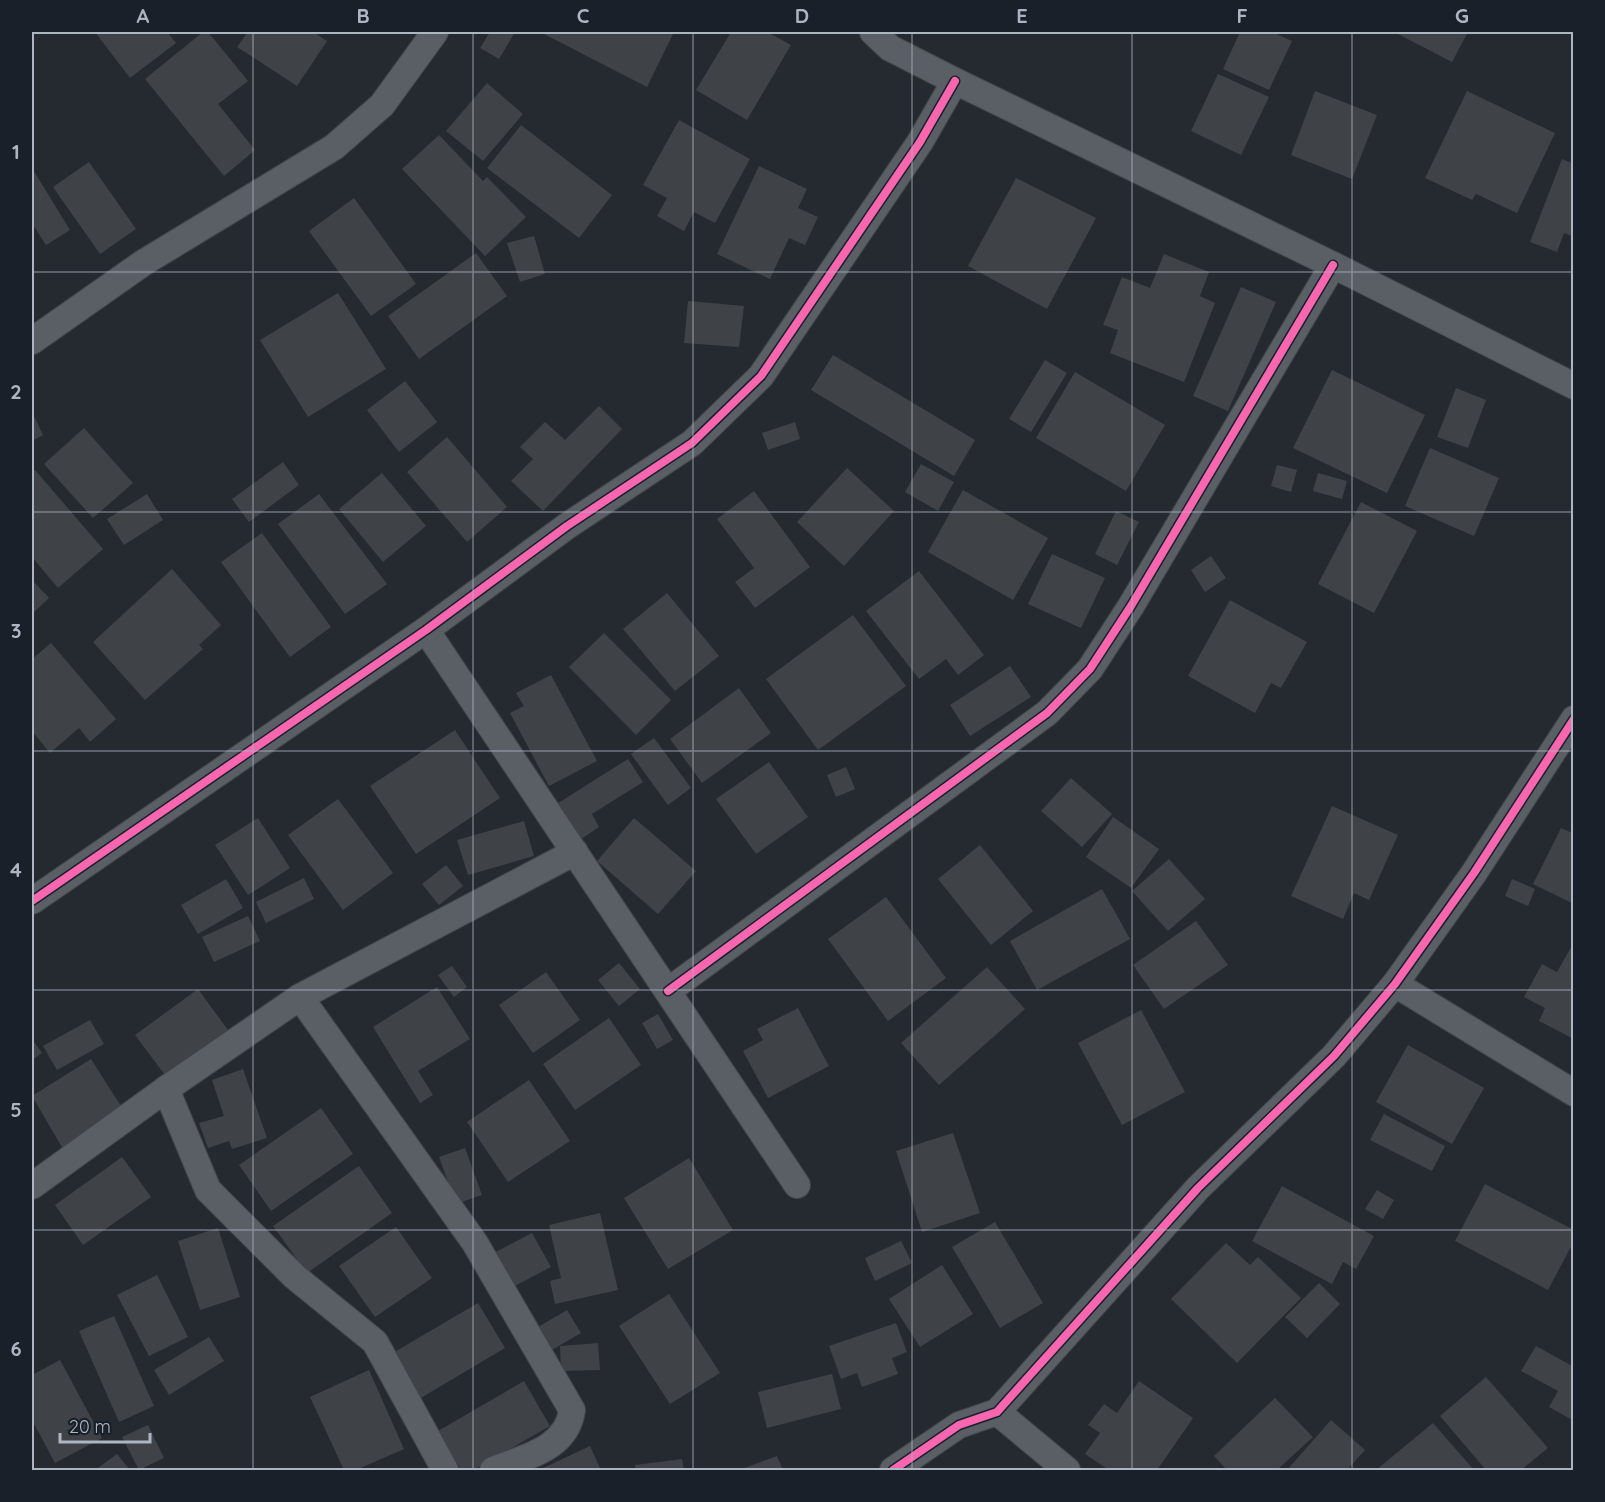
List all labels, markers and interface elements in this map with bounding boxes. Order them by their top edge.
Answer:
text: A [137,3,150,28]
text: B [356,3,370,28]
text: C [577,3,590,28]
text: D [795,3,809,28]
text: E [1016,3,1028,28]
text: F [1236,3,1248,28]
text: G [1455,3,1469,28]
text: 1 [12,139,20,164]
text: 2 [10,379,22,404]
text: 3 [11,618,21,643]
text: 4 [10,857,22,882]
text: 5 [10,1097,22,1122]
text: 6 [10,1336,22,1361]
scale bar [60,1406,150,1444]
text: 20 m [69,1415,111,1438]

